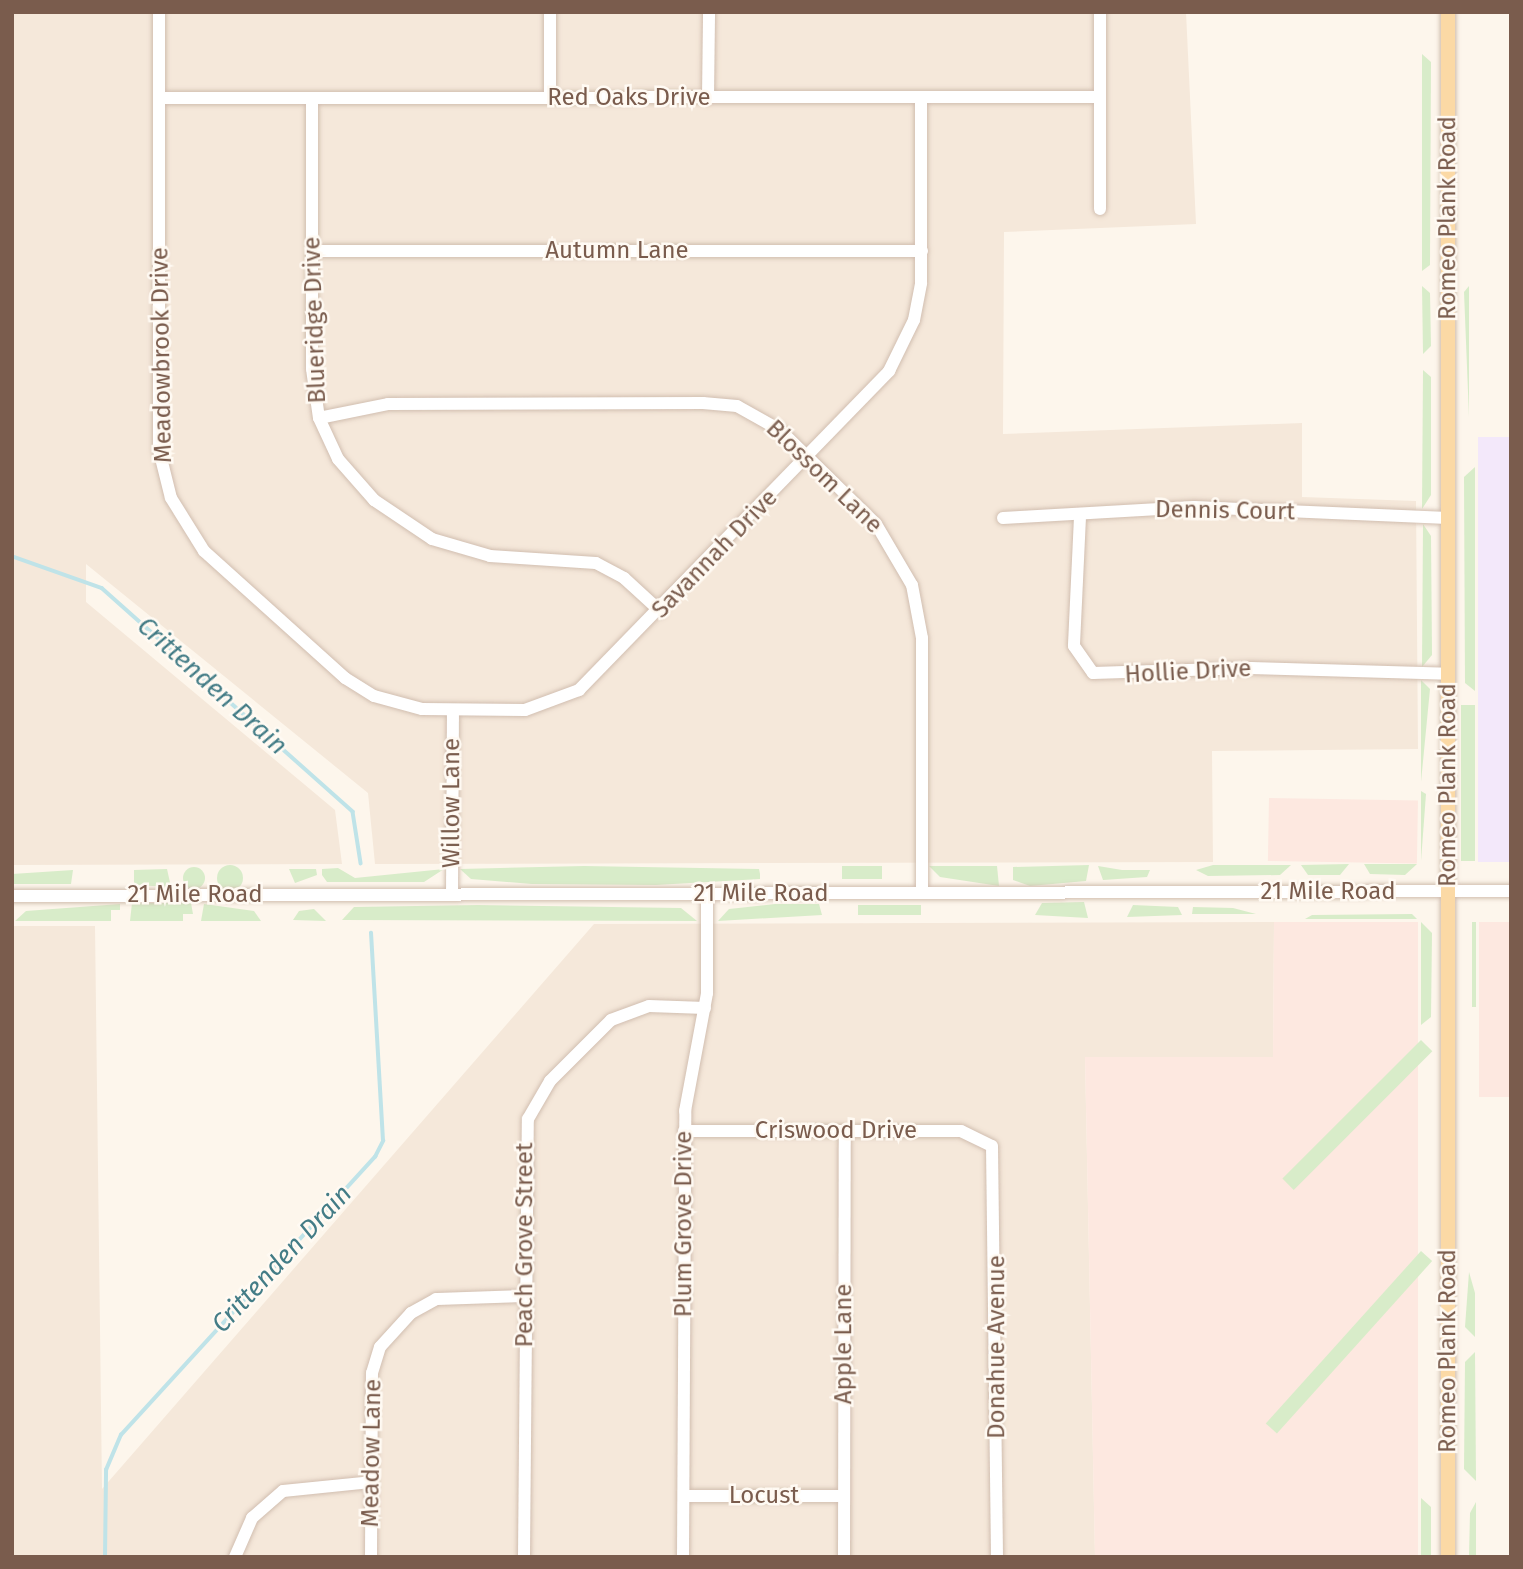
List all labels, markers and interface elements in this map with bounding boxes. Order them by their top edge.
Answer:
street label: Red Oaks Drive [547,84,711,112]
street label: Romeo Plank Road [1434,116,1462,320]
street label: Blueridge Drive [298,236,332,404]
street label: Autumn Lane [545,237,689,265]
street label: Meadowbrook Drive [146,247,178,463]
street label: Blossom Lane [760,414,888,540]
street label: Savannah Drive [646,484,784,624]
street label: Dennis Court [1155,495,1295,527]
water label: Crittenden Drain [131,610,293,762]
street label: Hollie Drive [1124,654,1252,690]
street label: Romeo Plank Road [1434,683,1462,887]
street label: Willow Lane [438,738,466,868]
street label: 21 Mile Road [1260,878,1396,906]
street label: 21 Mile Road [693,880,829,908]
street label: 21 Mile Road [127,881,263,909]
street label: Criswood Drive [755,1117,917,1145]
street label: Plum Grove Drive [670,1131,698,1317]
street label: Peach Grove Street [511,1143,539,1347]
water label: Crittenden Drain [205,1178,359,1340]
street label: Romeo Plank Road [1434,1249,1462,1453]
street label: Donahue Avenue [983,1255,1011,1439]
street label: Apple Lane [830,1284,858,1404]
street label: Meadow Lane [356,1379,388,1527]
street label: Locust [729,1482,799,1510]

